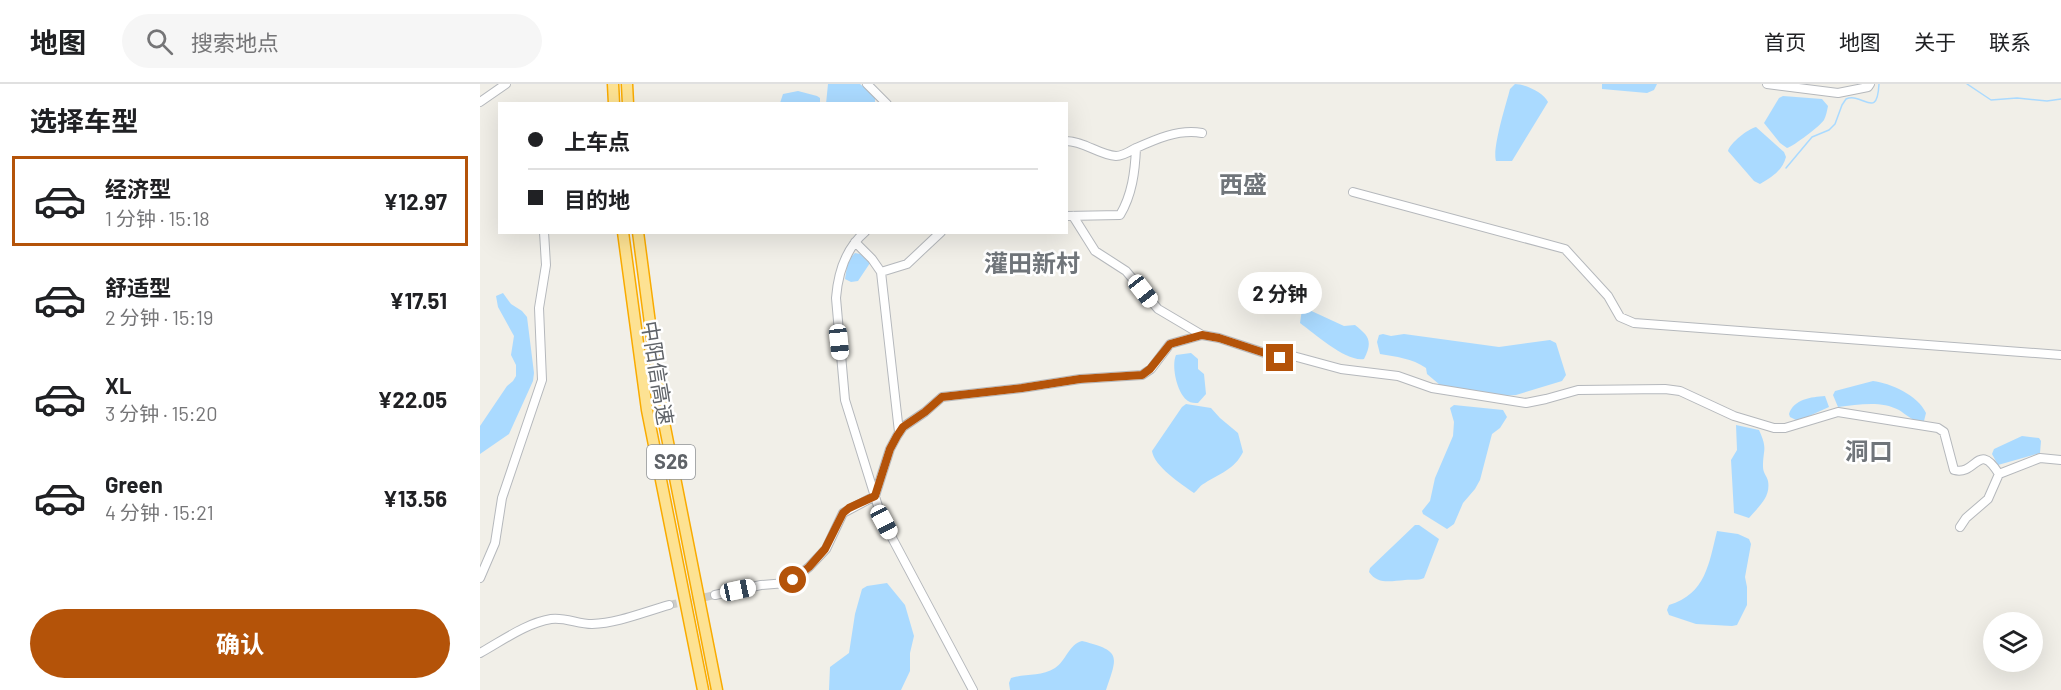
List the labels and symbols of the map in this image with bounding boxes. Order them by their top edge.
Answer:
district label: 西盛 [1219,169,1267,198]
district label: 灌田新村 [984,248,1080,277]
car [1125,271,1161,311]
callout: 2 分钟 [1238,271,1322,313]
street label: 中阳信高速 [638,319,679,427]
car [828,323,850,361]
route end [1266,344,1293,371]
district label: 洞口 [1845,436,1893,465]
road number: S26 [647,445,695,479]
car [868,502,900,542]
route start [779,566,806,593]
car [719,577,757,603]

